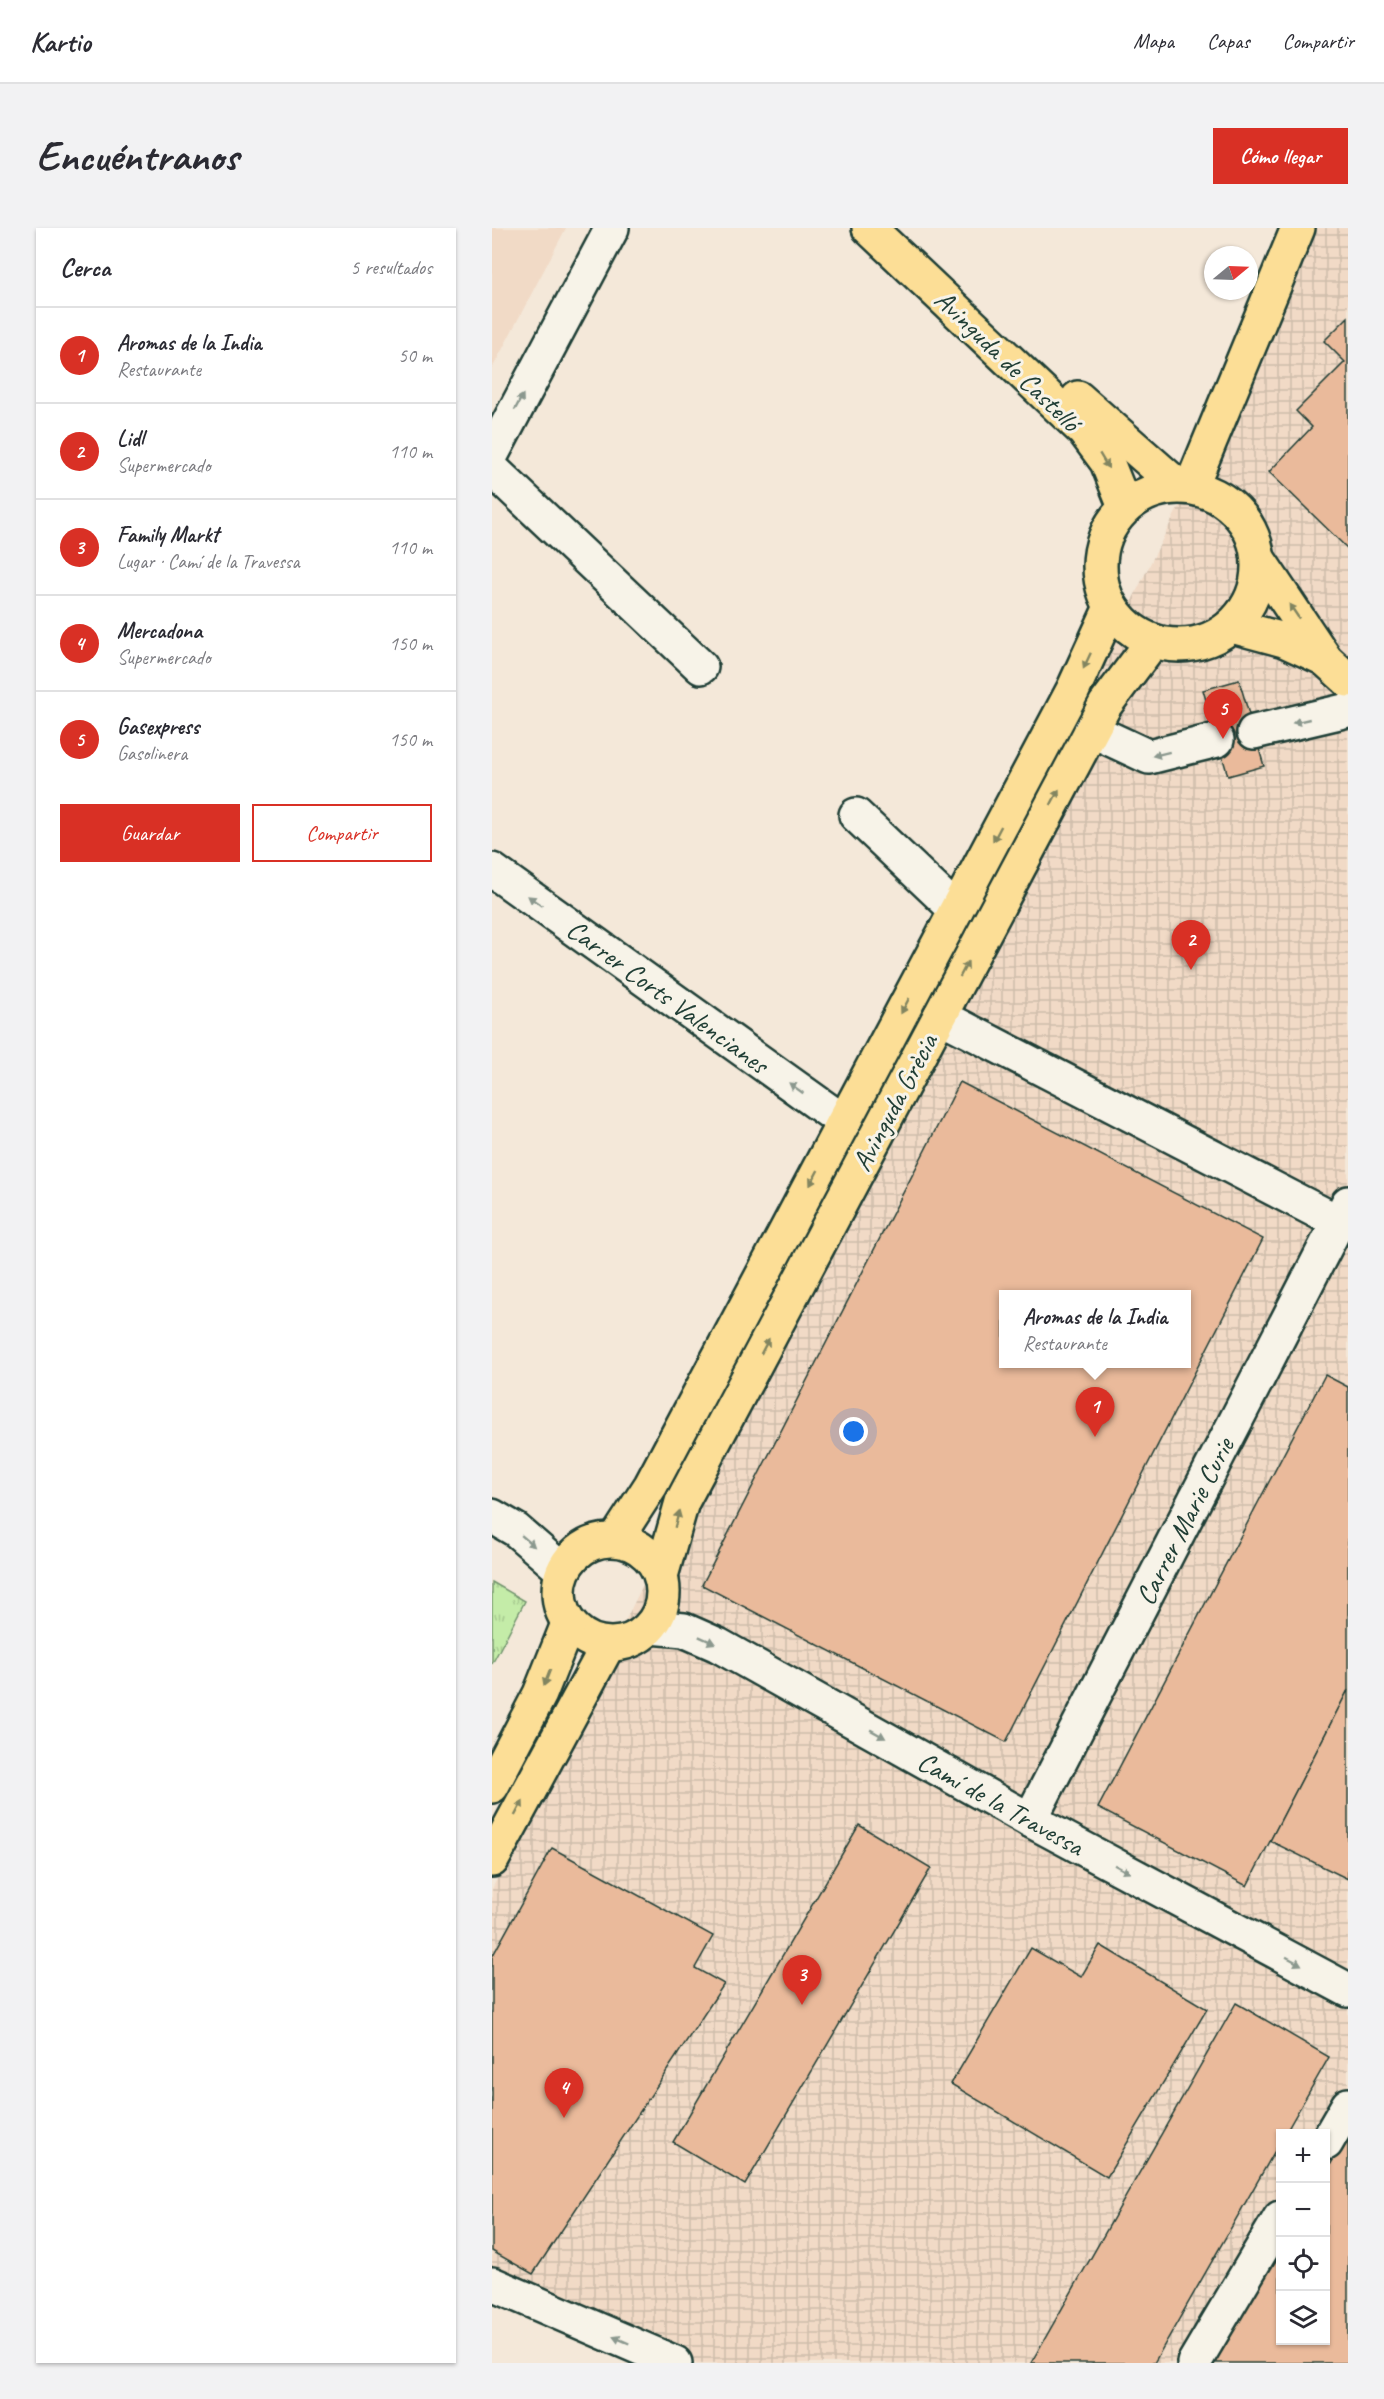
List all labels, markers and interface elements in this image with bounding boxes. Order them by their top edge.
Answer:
text: Kartio [30,24,91,59]
text: Mapa [1133,28,1174,54]
text: Capas [1207,28,1250,54]
text: Compartir [1283,28,1354,54]
button: Cómo llegar [1213,128,1348,184]
text: Encuéntranos [36,130,238,183]
north arrow [1204,246,1258,300]
text: Cerca [60,251,110,284]
text: 5 resultados [350,255,432,280]
street label: Avinguda de Castelló [927,282,1091,442]
text: Aromas de la India [117,329,261,357]
text: 1 [75,343,84,368]
text: 50 m [398,343,432,368]
text: Restaurante [117,357,201,382]
one-way arrow [514,393,524,410]
text: Lidl [117,425,144,453]
text: 2 [75,439,84,464]
text: 110 m [389,439,432,464]
one-way arrow [1099,452,1110,469]
text: Supermercado [117,453,211,478]
text: Family Markt [117,521,219,549]
text: 3 [75,535,84,560]
text: 110 m [389,535,432,560]
text: Lugar · Camí de la Travessa [117,549,300,574]
one-way arrow [1288,603,1299,620]
text: Mercadona [117,617,202,645]
text: 4 [75,631,84,656]
text: 150 m [389,631,432,656]
text: Supermercado [117,645,211,670]
one-way arrow [1082,652,1091,669]
pin: 5 [1204,690,1242,739]
text: Gasexpress [117,713,199,741]
one-way arrow [1291,717,1310,726]
text: 5 [75,727,84,752]
text: 150 m [389,727,432,752]
text: Gasolinera [117,741,187,766]
one-way arrow [1151,750,1170,760]
one-way arrow [1050,788,1060,805]
button: Guardar [60,804,240,862]
button: Compartir [252,804,432,862]
one-way arrow [992,825,1002,842]
one-way arrow [528,895,544,907]
street label: Carrer Corts Valencianes [560,911,777,1083]
pin: 2 [1172,920,1210,970]
one-way arrow [959,960,969,977]
one-way arrow [900,997,910,1014]
street label: Avinguda Grècia [844,1026,946,1177]
one-way arrow [789,1082,805,1094]
one-way arrow [809,1170,819,1187]
popup [999,1290,1191,1368]
text: Aromas de la India [1023,1303,1167,1331]
text: Restaurante [1023,1331,1107,1356]
one-way arrow [760,1337,770,1354]
pin: 1 [1076,1388,1114,1437]
your location [839,1417,868,1446]
street label: Carrer Marie Curie [1127,1430,1242,1611]
one-way arrow [673,1510,682,1528]
one-way arrow [521,1534,536,1548]
one-way arrow [698,1635,716,1645]
one-way arrow [541,1669,551,1687]
one-way arrow [869,1729,886,1739]
street label: Camí de la Travessa [912,1743,1091,1864]
one-way arrow [514,1799,524,1816]
one-way arrow [1114,1864,1131,1874]
pin: 3 [782,1956,822,2005]
one-way arrow [1285,1956,1302,1966]
pin: 4 [544,2068,584,2118]
map controls [1276,2129,1330,2345]
button: + [1276,2129,1330,2183]
button: − [1276,2183,1330,2237]
button: locate [1276,2237,1330,2291]
button: layers [1276,2291,1330,2345]
one-way arrow [612,2335,630,2345]

